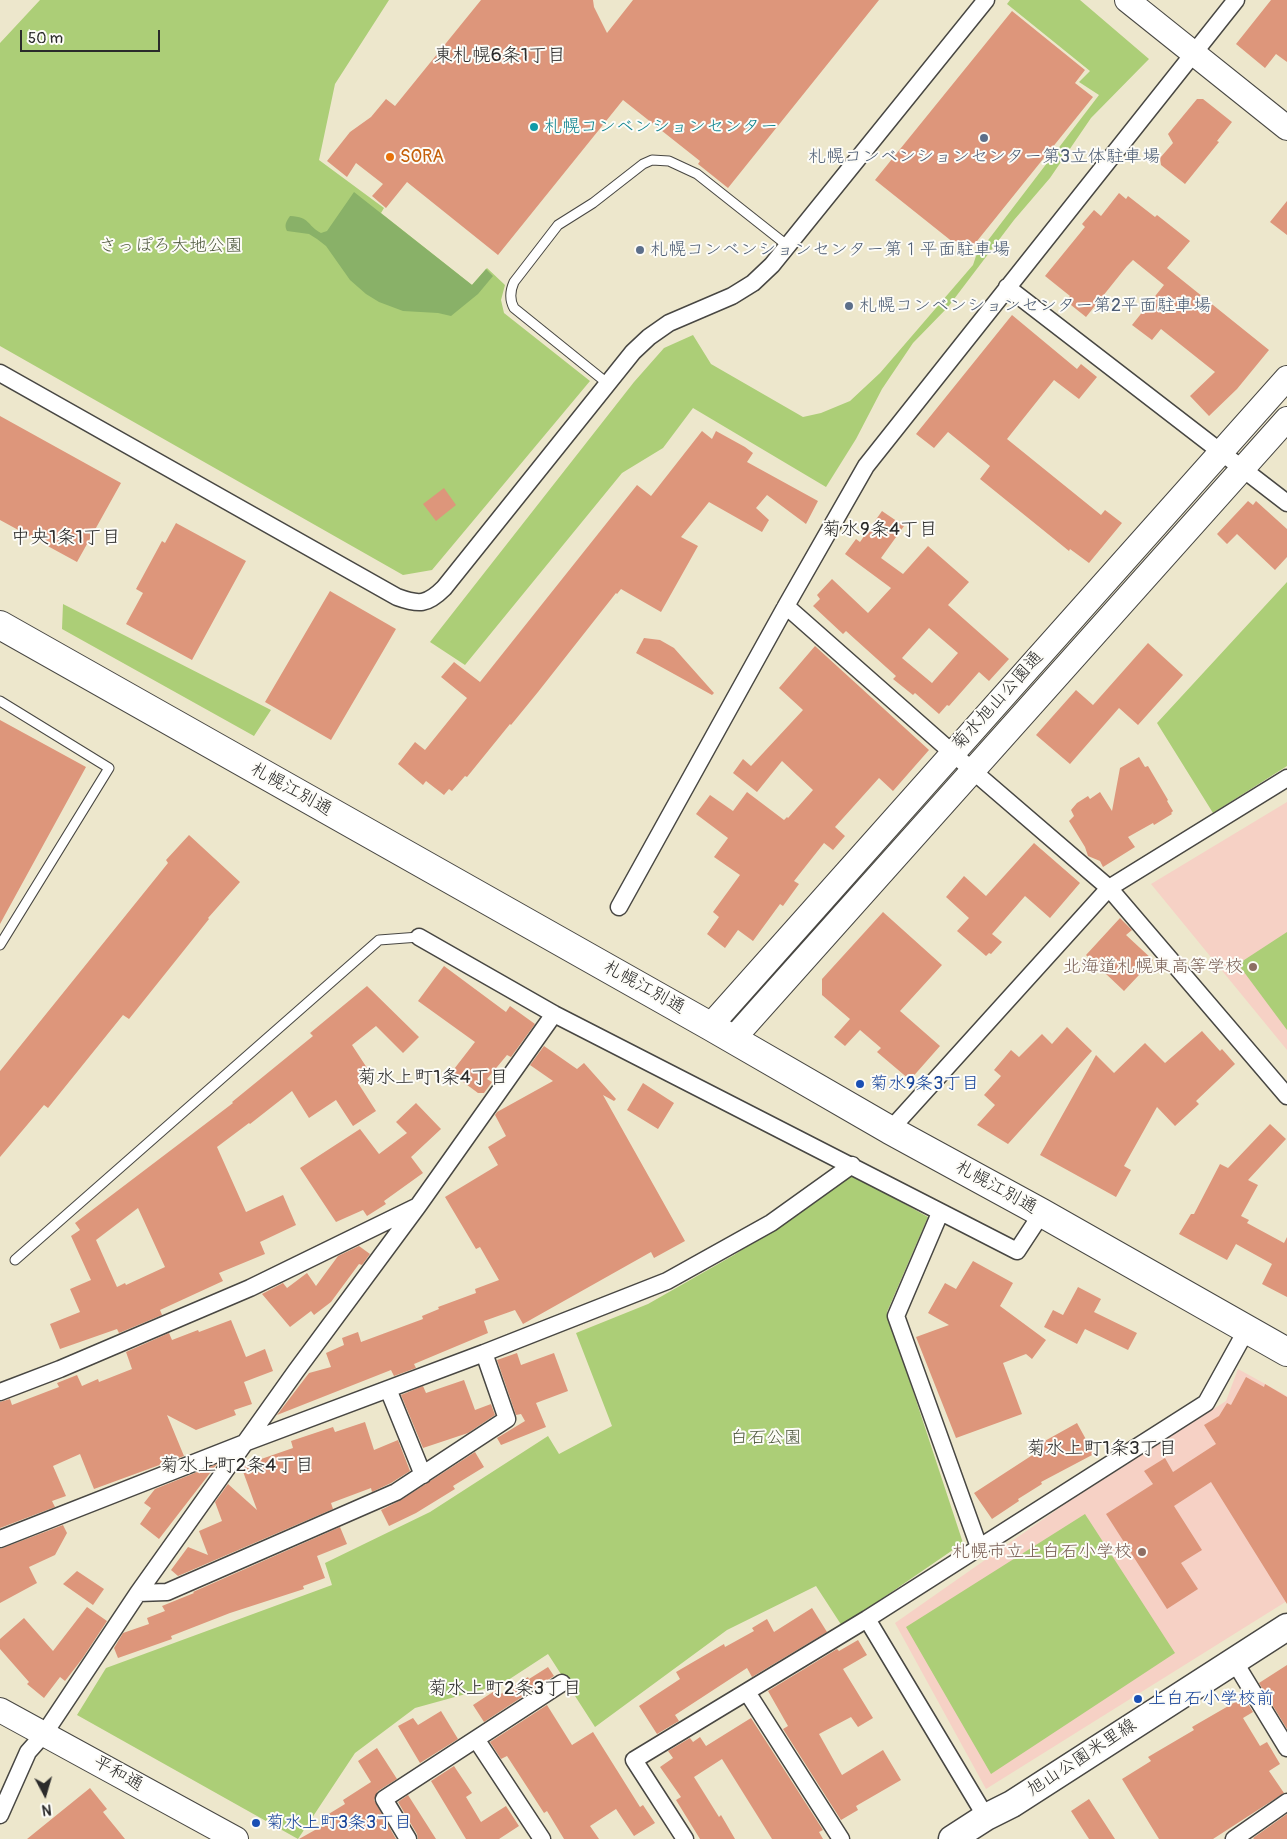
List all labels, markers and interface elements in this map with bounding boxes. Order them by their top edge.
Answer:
scale bar [22,20,162,52]
text: 50 m [28,29,63,48]
district label: 東札幌6条1丁目 [434,45,566,67]
place label: 札幌コンベンションセンター [544,116,778,138]
marker: 札幌コンベンションセンター [528,121,540,133]
marker: 札幌コンベンションセンター第3立体駐車場 [978,132,990,144]
place label: SORA [400,146,444,168]
place label: 札幌コンベンションセンター第3立体駐車場 [808,146,1160,168]
marker: SORA [384,151,396,163]
park label: さっぽろ大地公園 [99,235,243,257]
place label: 札幌コンベンションセンター第１平面駐車場 [650,239,1010,261]
marker: 札幌コンベンションセンター第１平面駐車場 [634,244,646,256]
place label: 札幌コンベンションセンター第2平面駐車場 [859,295,1211,317]
marker: 札幌コンベンションセンター第2平面駐車場 [843,300,855,312]
district label: 菊水9条4丁目 [822,519,938,541]
district label: 中央1条1丁目 [11,527,121,549]
street label: 菊水旭山公園通 [948,647,1048,755]
street label: 札幌江別通 [246,759,336,821]
place label: 北海道札幌東高等学校 [1063,956,1243,978]
street label: 札幌江別通 [599,957,689,1019]
marker: 北海道札幌東高等学校 [1247,961,1259,973]
district label: 菊水上町1条4丁目 [357,1067,509,1089]
place label: 菊水9条3丁目 [870,1073,979,1095]
marker: 菊水9条3丁目 [854,1078,866,1090]
street label: 札幌江別通 [951,1157,1041,1219]
park label: 白石公園 [730,1427,802,1449]
district label: 菊水上町1条3丁目 [1026,1438,1178,1460]
district label: 菊水上町2条4丁目 [160,1455,314,1477]
place label: 札幌市立上白石小学校 [952,1541,1132,1563]
marker: 札幌市立上白石小学校 [1136,1546,1148,1558]
district label: 菊水上町2条3丁目 [428,1678,582,1700]
place label: 上白石小学校前 [1148,1688,1274,1710]
marker: 上白石小学校前 [1132,1693,1144,1705]
street label: 旭山公園米里線 [1023,1715,1141,1801]
street label: 平和通 [89,1751,147,1797]
north arrow [20,1769,70,1819]
text: N [41,1800,52,1818]
place label: 菊水上町3条3丁目 [266,1812,412,1834]
marker: 菊水上町3条3丁目 [250,1817,262,1829]

